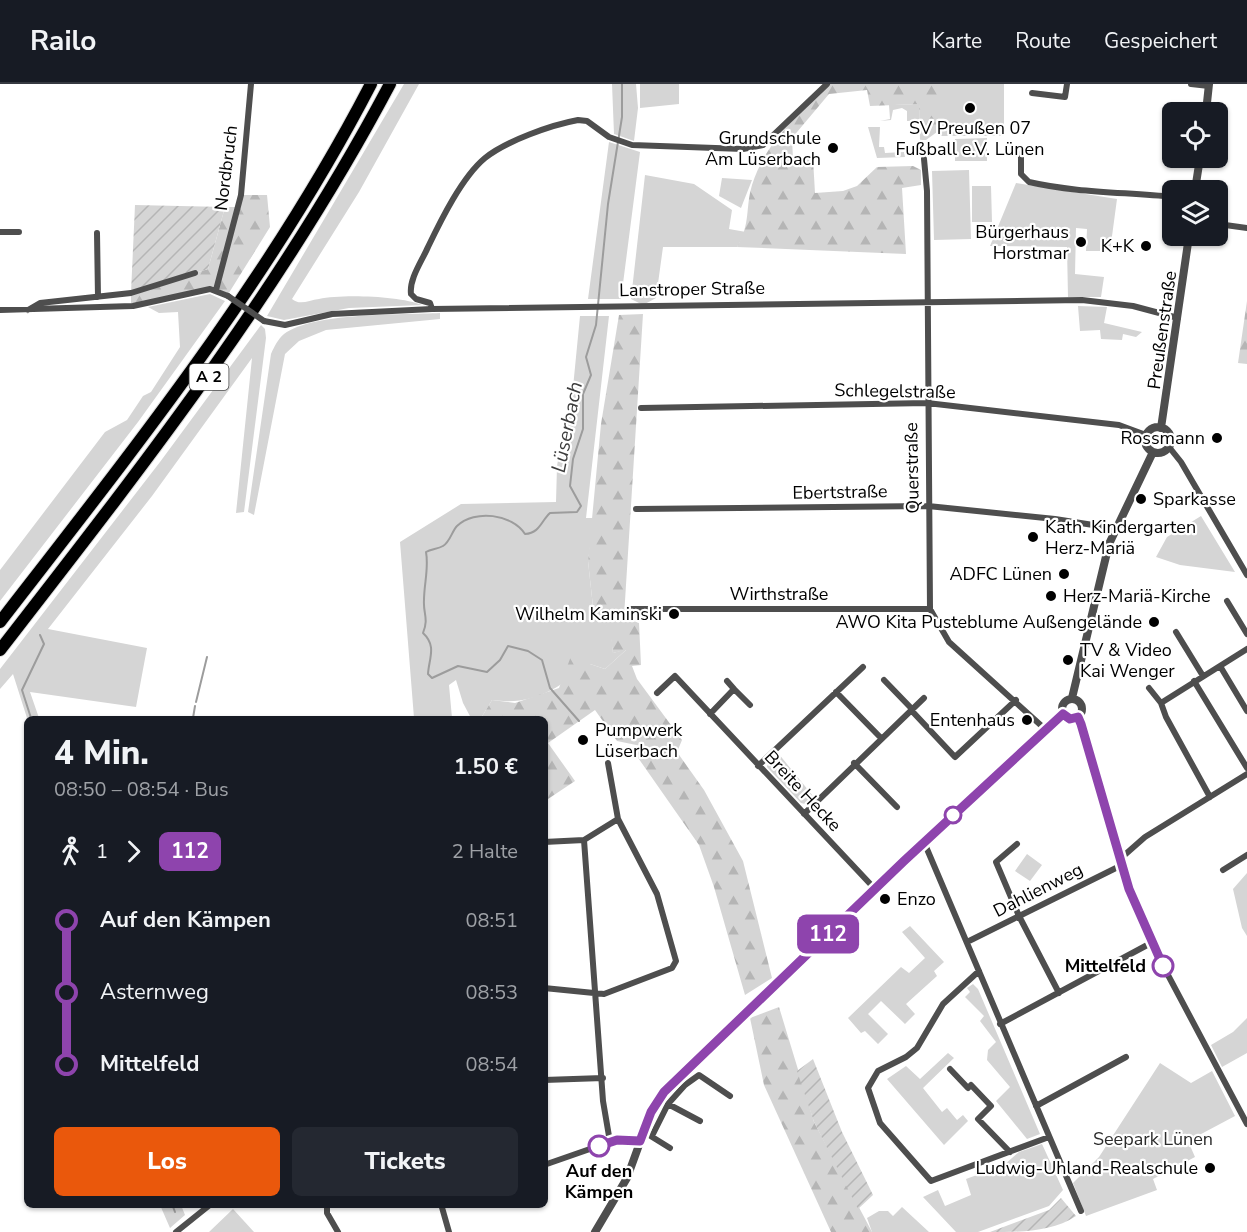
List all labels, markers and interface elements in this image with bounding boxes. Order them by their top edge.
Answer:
text: Railo [30,22,96,60]
text: Karte [932,27,982,55]
text: Route [1015,27,1071,55]
text: Gespeichert [1104,27,1217,55]
marker: SV Preußen 07 Fußball e.V. Lünen [963,101,977,115]
map controls [1162,102,1228,246]
button: locate [1162,102,1228,168]
place label: SV Preußen 07 Fußball e.V. Lünen [896,116,1044,161]
street label: Nordbruch [209,124,243,212]
place label: Grundschule Am Lüserbach [705,126,821,171]
marker: Grundschule Am Lüserbach [826,141,840,155]
button: layers [1162,180,1228,246]
place label: Bürgerhaus Horstmar [975,220,1070,265]
place label: K+K [1101,234,1135,258]
marker: Bürgerhaus Horstmar [1074,235,1088,249]
marker: K+K [1139,239,1153,253]
street label: Preußenstraße [1142,269,1182,391]
street label: Lanstroper Straße [619,276,765,302]
road number: A 2 [190,364,228,390]
street label: Schlegelstraße [834,378,956,404]
water label: Lüserbach [545,379,589,475]
street label: Querstraße [899,422,925,514]
place label: Rossmann [1120,426,1205,450]
marker: Rossmann [1210,431,1224,445]
street label: Ebertstraße [792,479,888,505]
place label: Sparkasse [1153,487,1236,511]
marker: Sparkasse [1134,492,1148,506]
place label: Kath. Kindergarten Herz-Mariä [1045,515,1196,560]
marker: Kath. Kindergarten Herz-Mariä [1026,530,1040,544]
place label: ADFC Lünen [950,562,1052,586]
marker: ADFC Lünen [1057,567,1071,581]
street label: Wirthstraße [730,582,828,606]
place label: Herz-Mariä-Kirche [1063,584,1211,608]
marker: Herz-Mariä-Kirche [1044,589,1058,603]
place label: Wilhelm Kaminski [515,602,662,626]
marker: Wilhelm Kaminski [667,607,681,621]
place label: AWO Kita Pusteblume Außengelände [835,610,1142,634]
marker: AWO Kita Pusteblume Außengelände [1147,615,1161,629]
place label: TV & Video Kai Wenger [1080,638,1175,683]
marker: TV & Video Kai Wenger [1061,653,1075,667]
place label: Entenhaus [930,708,1015,732]
marker: Entenhaus [1020,713,1034,727]
place label: Pumpwerk Lüserbach [595,718,683,763]
text: 4 Min. [54,731,149,776]
marker: Pumpwerk Lüserbach [576,733,590,747]
street label: Breite Hecke [759,745,847,837]
text: 1.50 € [454,752,518,782]
text: 08:50 – 08:54 · Bus [54,776,229,803]
unlabelled marker [944,806,962,824]
icon: walk [54,835,87,868]
icon: forward [117,835,150,868]
text: 112 [171,837,209,865]
text: 1 [96,838,108,865]
text: 2 Halte [452,838,518,865]
street label: Dahlienweg [989,857,1087,923]
place label: Enzo [897,887,936,911]
marker: Enzo [878,892,892,906]
text: Auf den Kämpen [100,905,271,935]
text: 08:51 [465,907,518,934]
line badge: 112 [794,914,862,954]
text: 112 [809,920,847,948]
place label: Mittelfeld [1065,954,1146,978]
marker: Mittelfeld [1152,955,1174,977]
text: Asternweg [100,977,209,1007]
text: 08:53 [465,979,518,1006]
text: Mittelfeld [100,1049,199,1079]
text: 08:54 [465,1051,518,1078]
button: Los [54,1127,280,1196]
button: Tickets [292,1127,518,1196]
park label: Seepark Lünen [1093,1127,1213,1151]
marker: Auf den Kämpen [588,1135,610,1157]
place label: Ludwig-Uhland-Realschule [975,1156,1198,1180]
place label: Auf den Kämpen [565,1159,633,1204]
marker: Ludwig-Uhland-Realschule [1203,1161,1217,1175]

